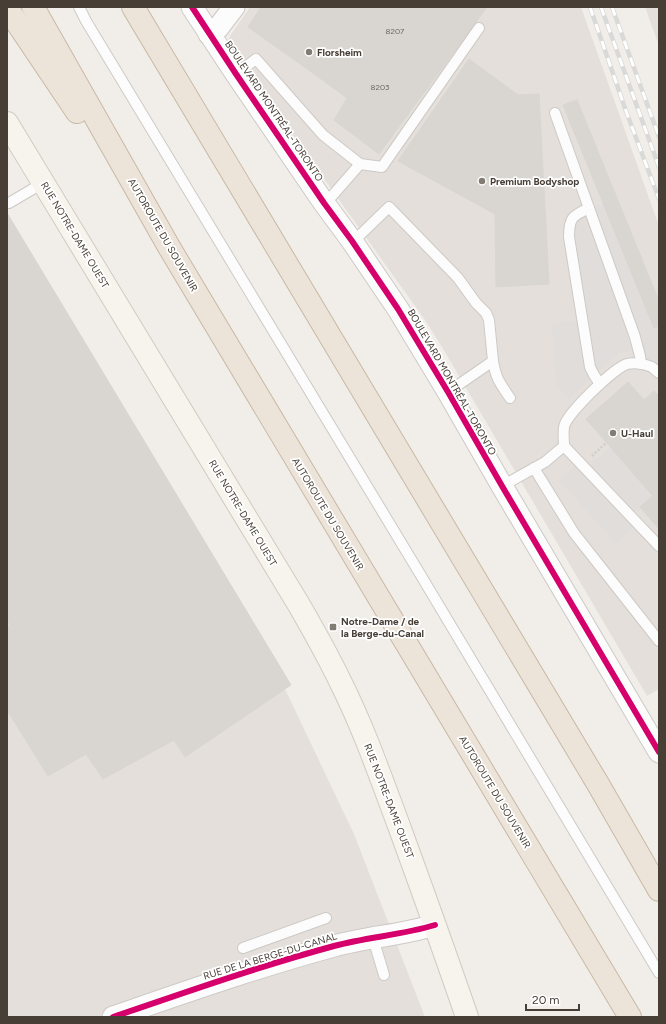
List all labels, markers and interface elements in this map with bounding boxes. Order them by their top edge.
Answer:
house number: 8207 [386,26,405,36]
street label: BOULEVARD MONTRÉAL-TORONTO [222,38,326,184]
place label: Florsheim [317,46,362,59]
marker: Florsheim [304,47,314,57]
house number: 8203 [371,82,389,92]
place label: Premium Bodyshop [490,175,579,188]
street label: AUTOROUTE DU SOUVENIR [125,176,201,294]
marker: Premium Bodyshop [477,176,487,186]
street label: RUE NOTRE-DAME OUEST [38,179,112,291]
street label: BOULEVARD MONTRÉAL-TORONTO [405,306,500,458]
place label: U-Haul [621,427,653,440]
marker: U-Haul [608,428,618,438]
street label: AUTOROUTE DU SOUVENIR [289,455,367,573]
street label: RUE NOTRE-DAME OUEST [206,457,280,569]
place label: Notre-Dame / de la Berge-du-Canal [341,615,424,640]
marker: Notre-Dame / de la Berge-du-Canal [328,622,338,632]
street label: AUTOROUTE DU SOUVENIR [456,733,534,851]
street label: RUE NOTRE-DAME OUEST [361,742,417,861]
street label: RUE DE LA BERGE-DU-CANAL [202,929,339,983]
scale bar [526,986,579,1012]
text: 20 m [532,993,560,1007]

